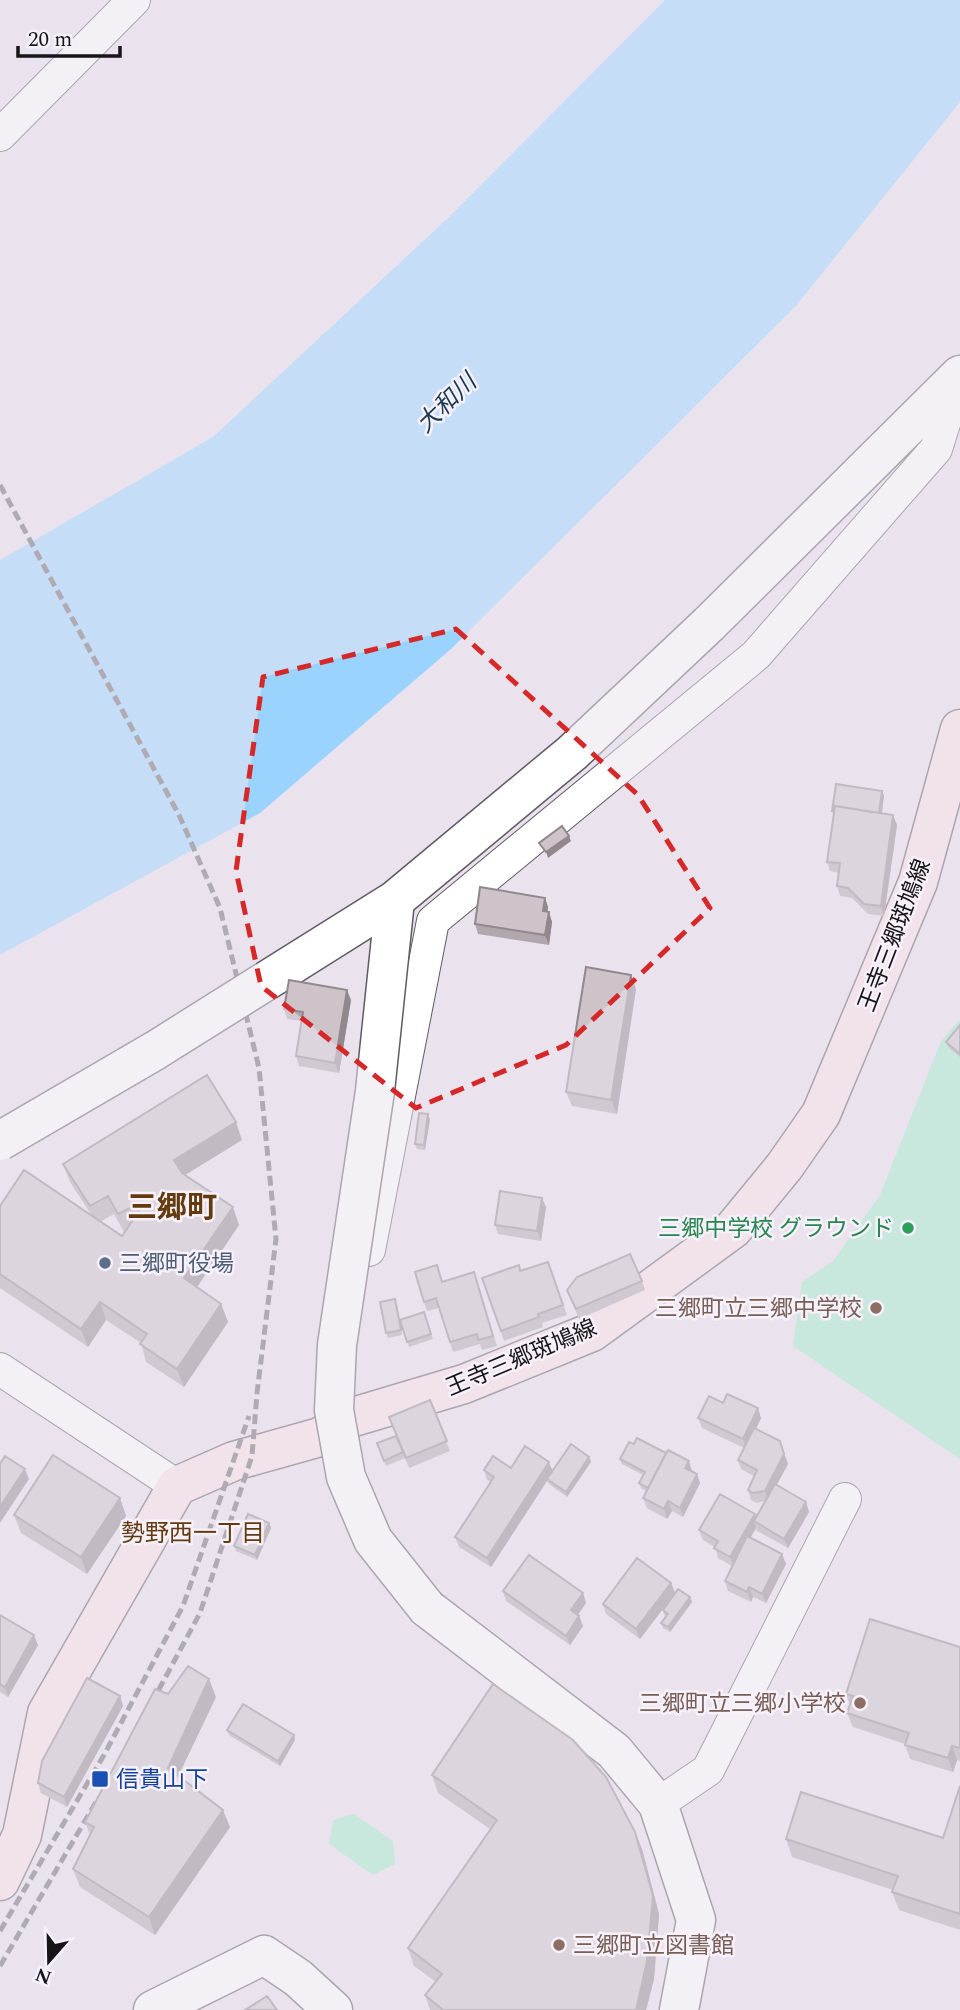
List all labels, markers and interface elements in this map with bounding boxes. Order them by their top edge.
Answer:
scale bar [18,14,119,58]
text: 20 m [28,24,72,56]
water label: 大和川 [408,364,487,442]
street label: 王寺三郷斑鳩線 [850,854,941,1017]
district label: 三郷町 [127,1185,217,1231]
place label: 三郷中学校 グラウンド [658,1212,894,1247]
marker: 三郷中学校 グラウンド [900,1220,916,1236]
place label: 三郷町役場 [119,1247,234,1282]
marker: 三郷町役場 [97,1255,113,1271]
place label: 三郷町立三郷中学校 [655,1292,862,1327]
marker: 三郷町立三郷中学校 [868,1300,884,1316]
street label: 王寺三郷斑鳩線 [441,1311,603,1406]
district label: 勢野西一丁目 [121,1516,265,1552]
place label: 三郷町立三郷小学校 [639,1687,846,1722]
marker: 三郷町立三郷小学校 [852,1695,868,1711]
place label: 信貴山下 [116,1763,208,1798]
marker: 信貴山下 [90,1769,110,1789]
north arrow [14,1926,84,1996]
place label: 三郷町立図書館 [573,1929,734,1964]
marker: 三郷町立図書館 [551,1937,567,1953]
text: N [31,1959,56,1992]

